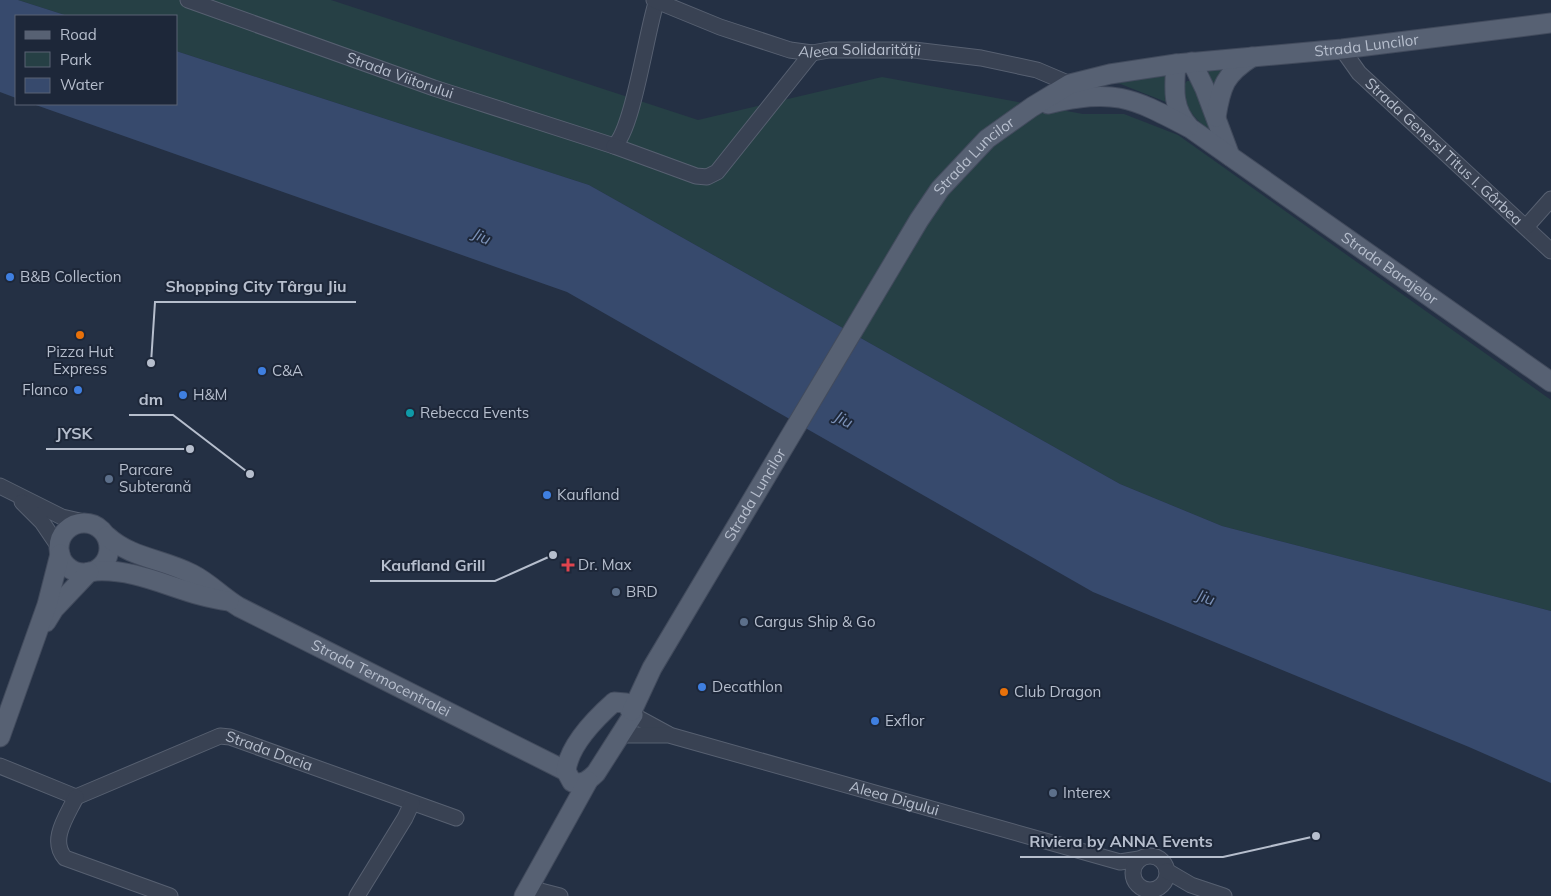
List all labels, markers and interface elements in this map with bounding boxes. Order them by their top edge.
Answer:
legend [15,15,178,105]
text: Road [60,25,97,44]
street label: Strada Luncilor [1313,29,1420,60]
street label: Aleea Solidarității [797,40,922,62]
street label: Strada Viitorului [344,47,456,103]
text: Park [60,50,92,69]
street label: Strada Genersl Titus I. Gârbea [1361,73,1527,229]
text: Water [60,75,104,94]
street label: Strada Luncilor [929,112,1018,198]
water label: Jiu [468,222,495,249]
street label: Strada Barajelor [1338,227,1442,309]
place label: B&B Collection [20,267,122,286]
marker: B&B Collection [4,271,16,283]
callout: Shopping City Târgu Jiu [155,271,356,302]
text: Shopping City Târgu Jiu [165,276,347,296]
marker: Pizza Hut Express [74,329,86,341]
place label: Pizza Hut Express [46,342,114,378]
place label: C&A [272,361,303,380]
marker: C&A [256,365,268,377]
place label: Flanco [22,380,68,399]
marker: Flanco [72,384,84,396]
callout: dm [129,384,173,415]
place label: H&M [193,385,227,404]
text: dm [139,389,163,409]
marker: H&M [177,389,189,401]
place label: Rebecca Events [420,403,529,422]
water label: Jiu [829,405,857,432]
marker: Rebecca Events [404,407,416,419]
callout: JYSK [46,418,103,449]
text: JYSK [56,423,94,443]
street label: Strada Luncilor [720,444,790,545]
place label: Parcare Subterană [119,460,191,496]
marker: Parcare Subterană [103,473,115,485]
place label: Kaufland [557,485,620,504]
marker: Kaufland [541,489,553,501]
callout: Kaufland Grill [370,550,495,581]
text: Kaufland Grill [381,555,485,575]
place label: Dr. Max [578,555,632,574]
marker: Dr. Max [562,559,574,571]
place label: BRD [626,582,658,601]
water label: Jiu [1192,584,1218,610]
marker: BRD [610,586,622,598]
place label: Cargus Ship & Go [754,612,876,631]
marker: Cargus Ship & Go [738,616,750,628]
street label: Strada Termocentralei [308,635,454,721]
place label: Decathlon [712,677,783,696]
marker: Decathlon [696,681,708,693]
place label: Club Dragon [1014,682,1101,701]
marker: Club Dragon [998,686,1010,698]
place label: Exflor [885,711,925,730]
marker: Exflor [869,715,881,727]
street label: Strada Dacia [223,726,315,775]
street label: Aleea Digului [847,776,941,820]
place label: Interex [1063,783,1110,802]
marker: Interex [1047,787,1059,799]
callout: Riviera by ANNA Events [1020,826,1223,857]
text: Riviera by ANNA Events [1029,831,1213,851]

